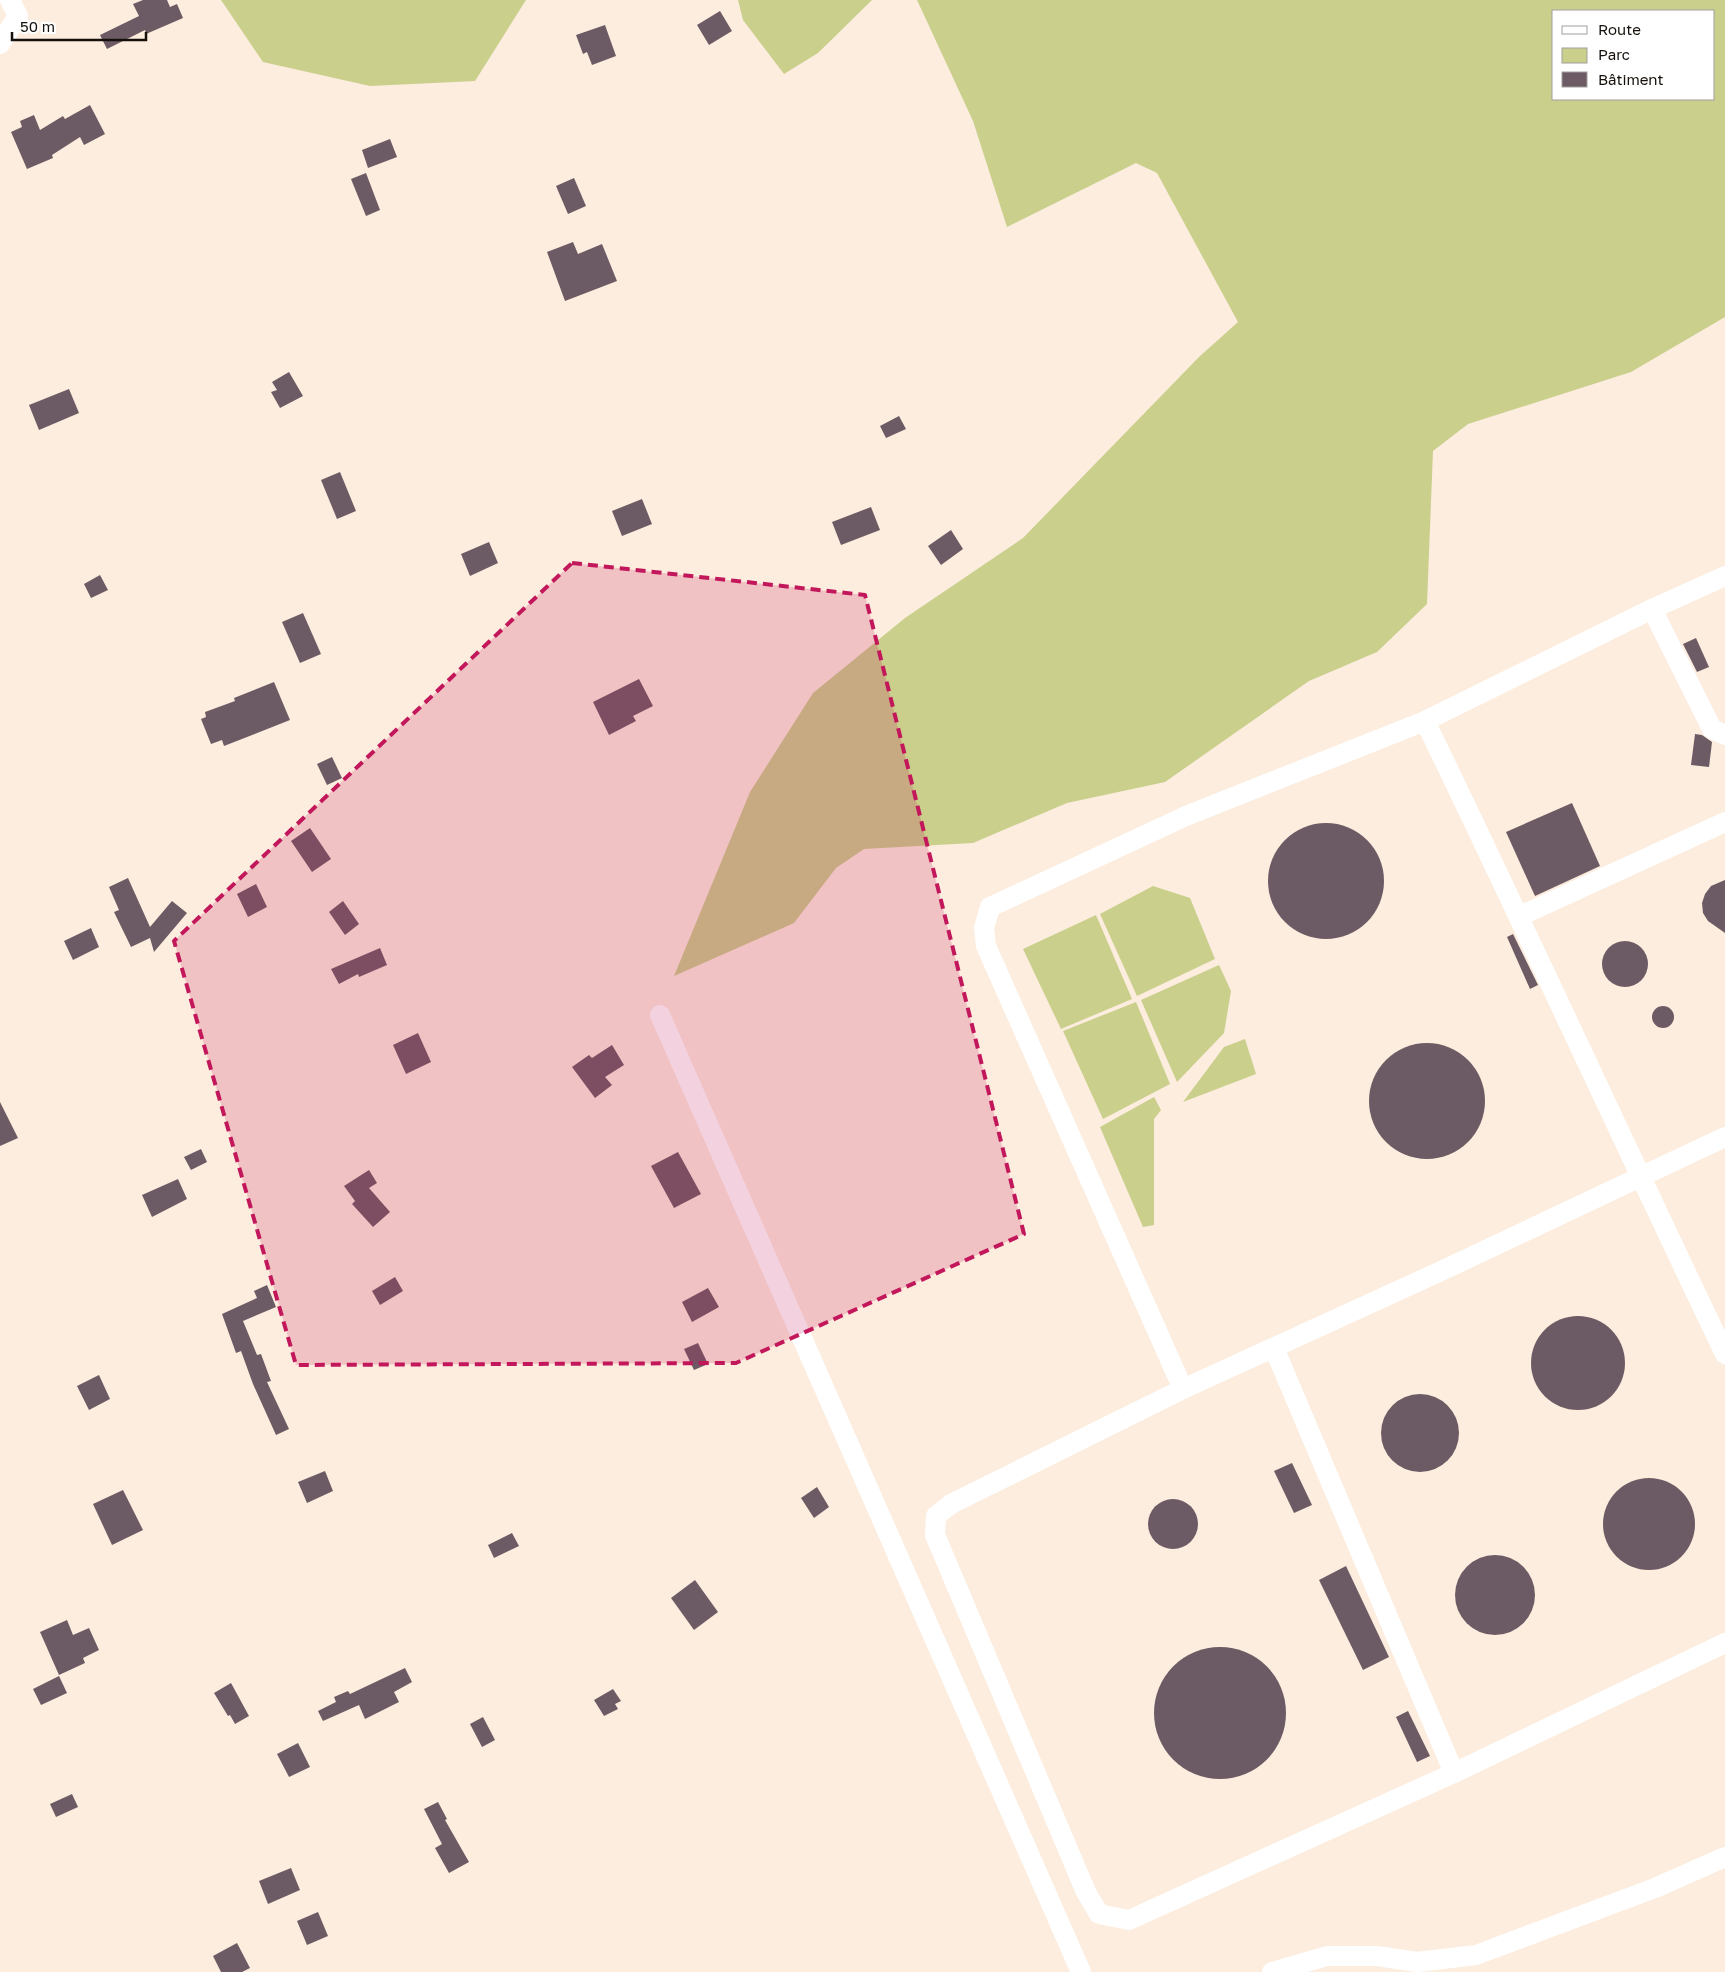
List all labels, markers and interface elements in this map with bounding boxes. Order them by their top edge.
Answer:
scale bar [12,10,146,42]
legend [1552,10,1715,100]
text: 50 m [20,17,55,35]
text: Route [1598,20,1641,38]
text: Parc [1598,45,1630,63]
text: Bâtiment [1598,70,1663,88]

